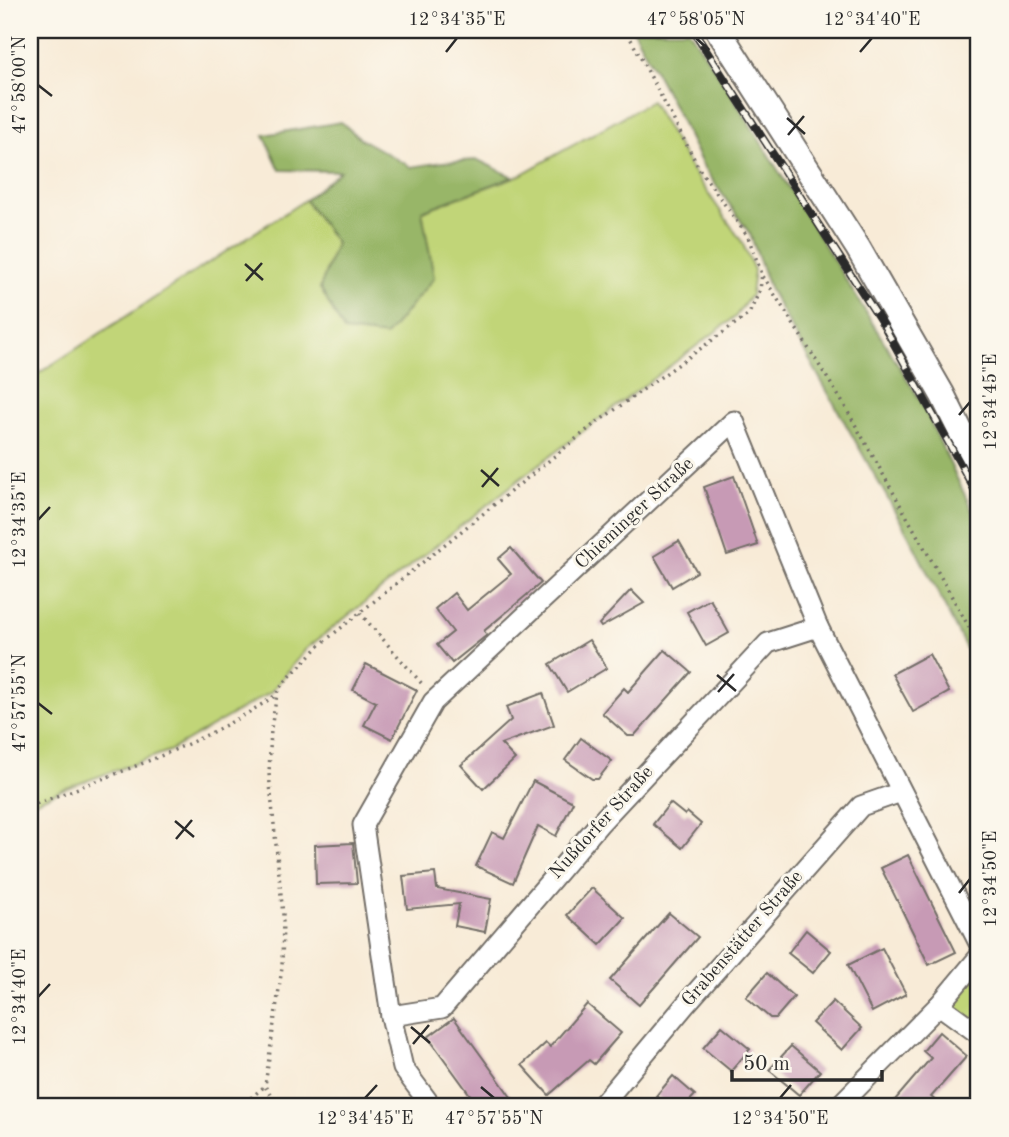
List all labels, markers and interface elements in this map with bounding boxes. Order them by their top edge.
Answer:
text: 12°34'35"E [409,11,505,29]
text: 47°58'05"N [647,11,745,29]
text: 12°34'40"E [824,11,920,29]
text: 47°58'00"N [11,36,29,134]
text: 12°34'45"E [982,354,1000,450]
street label: Chieminger Straße [572,455,698,573]
text: 12°34'35"E [11,472,29,568]
text: 47°57'55"N [11,654,29,752]
street label: Nußdorfer Straße [547,763,657,883]
text: 12°34'50"E [982,831,1000,927]
street label: Grabenstätter Straße [679,867,807,1011]
text: 12°34'40"E [11,949,29,1045]
scale bar [732,1039,883,1083]
text: 50 m [743,1054,790,1075]
text: 12°34'45"E [317,1110,413,1128]
text: 47°57'55"N [445,1110,543,1128]
text: 12°34'50"E [732,1110,828,1128]

